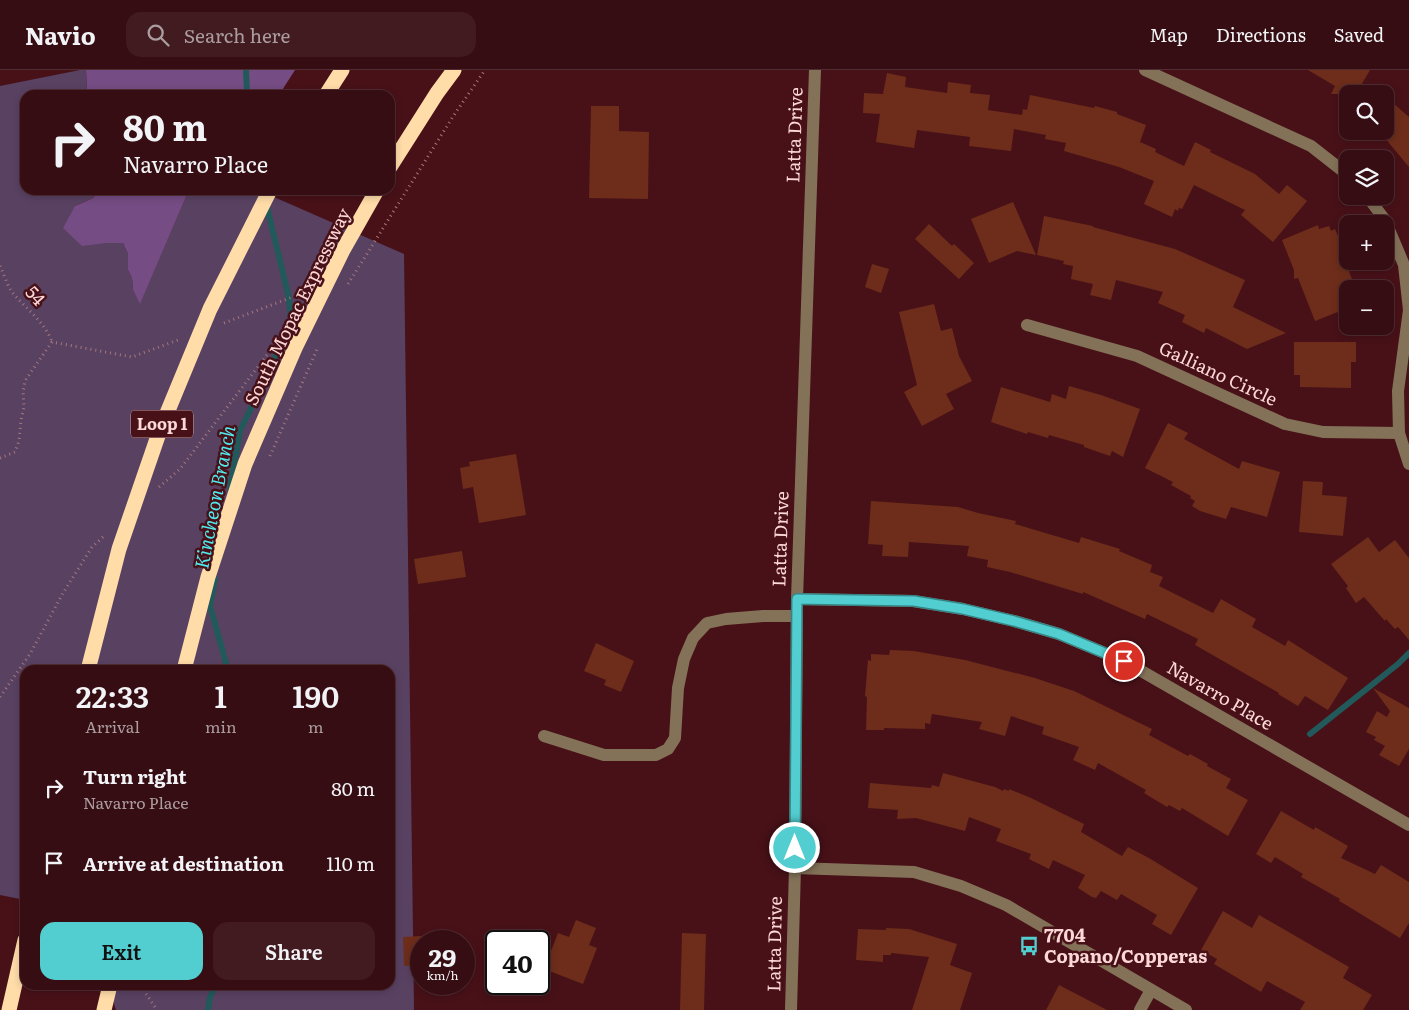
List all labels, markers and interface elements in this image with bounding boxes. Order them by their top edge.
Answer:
search box [126,12,476,57]
text: Navio [25,17,96,52]
icon: search [144,21,172,49]
text: Search here [184,21,290,49]
text: Map [1150,21,1188,48]
text: Directions [1216,21,1306,48]
text: Saved [1334,21,1384,48]
map controls [1339,85,1394,335]
button: search [1339,85,1394,140]
street label: Latta Drive [778,87,809,183]
text: 80 m [123,100,207,152]
icon: right [40,110,105,175]
text: Navarro Place [123,147,268,180]
button: layers [1339,150,1394,205]
street label: South Mopac Expressway [237,202,357,410]
button: + [1339,215,1394,270]
street label: 54 [20,279,53,311]
button: − [1339,280,1394,335]
street label: Galliano Circle [1155,333,1282,412]
road number: Loop 1 [131,410,193,438]
water label: Kincheon Branch [186,423,242,571]
street label: Latta Drive [764,491,795,587]
pin [1103,640,1145,682]
icon: arrive [1110,647,1138,675]
street label: Navarro Place [1163,653,1279,736]
text: 22:33 [76,673,149,717]
text: 1 [215,673,227,717]
text: 190 [292,673,339,717]
text: Arrival [85,714,140,738]
text: min [205,714,237,738]
text: m [308,714,324,738]
text: Turn right [83,762,187,790]
icon: right [40,774,68,802]
text: 80 m [331,774,375,802]
text: Navarro Place [83,790,189,814]
position arrow [768,821,820,873]
icon: arrive [40,849,68,877]
text: Arrive at destination [83,849,284,877]
text: 110 m [326,849,375,877]
street label: Latta Drive [759,896,788,992]
place label: 7704 Copano/Copperas [1044,921,1207,969]
button: Exit [40,922,203,980]
button: Share [213,922,375,980]
speed limit sign: 40 [485,930,550,995]
bus stop icon: 7704 Copano/Copperas [1018,935,1040,957]
text: 29 [429,938,456,975]
text: km/h [427,966,458,984]

